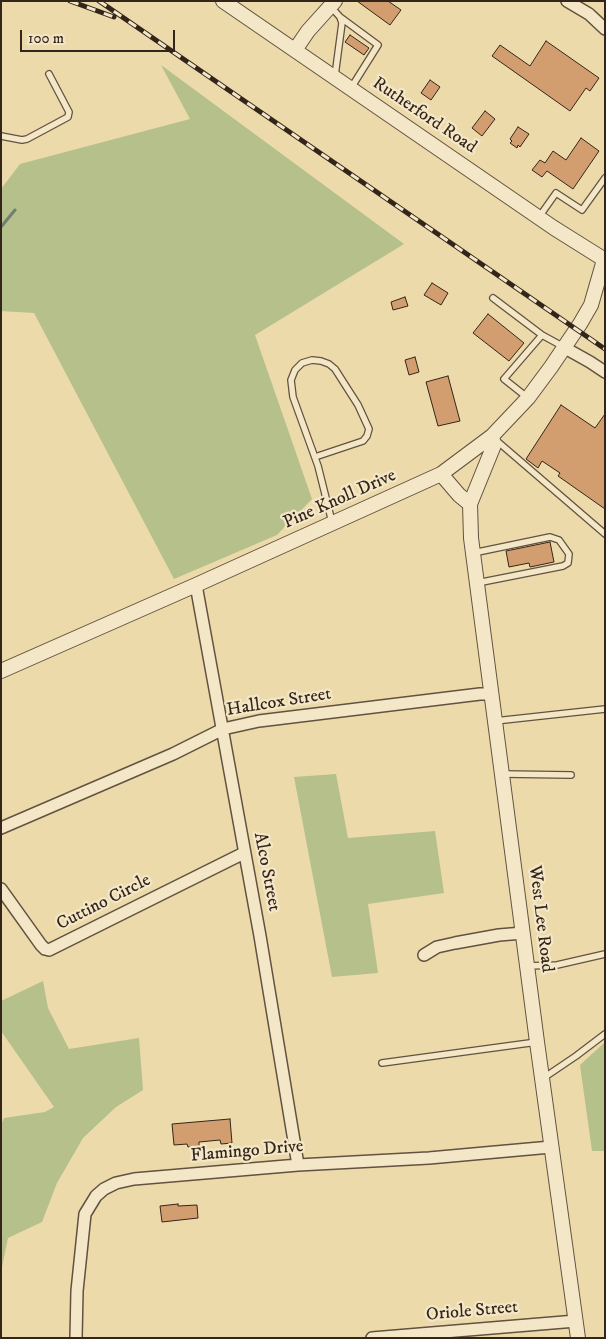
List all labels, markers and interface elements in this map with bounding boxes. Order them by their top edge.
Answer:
scale bar [22,20,178,52]
text: 100 m [28,29,64,48]
street label: Rutherford Road [368,73,480,159]
street label: Pine Knoll Drive [280,465,400,535]
street label: Hallcox Street [225,684,333,722]
street label: Alco Street [248,831,284,913]
street label: West Lee Road [523,864,557,974]
street label: Cuttino Circle [53,870,155,936]
street label: Flamingo Drive [190,1136,304,1168]
street label: Oriole Street [425,1297,519,1327]

